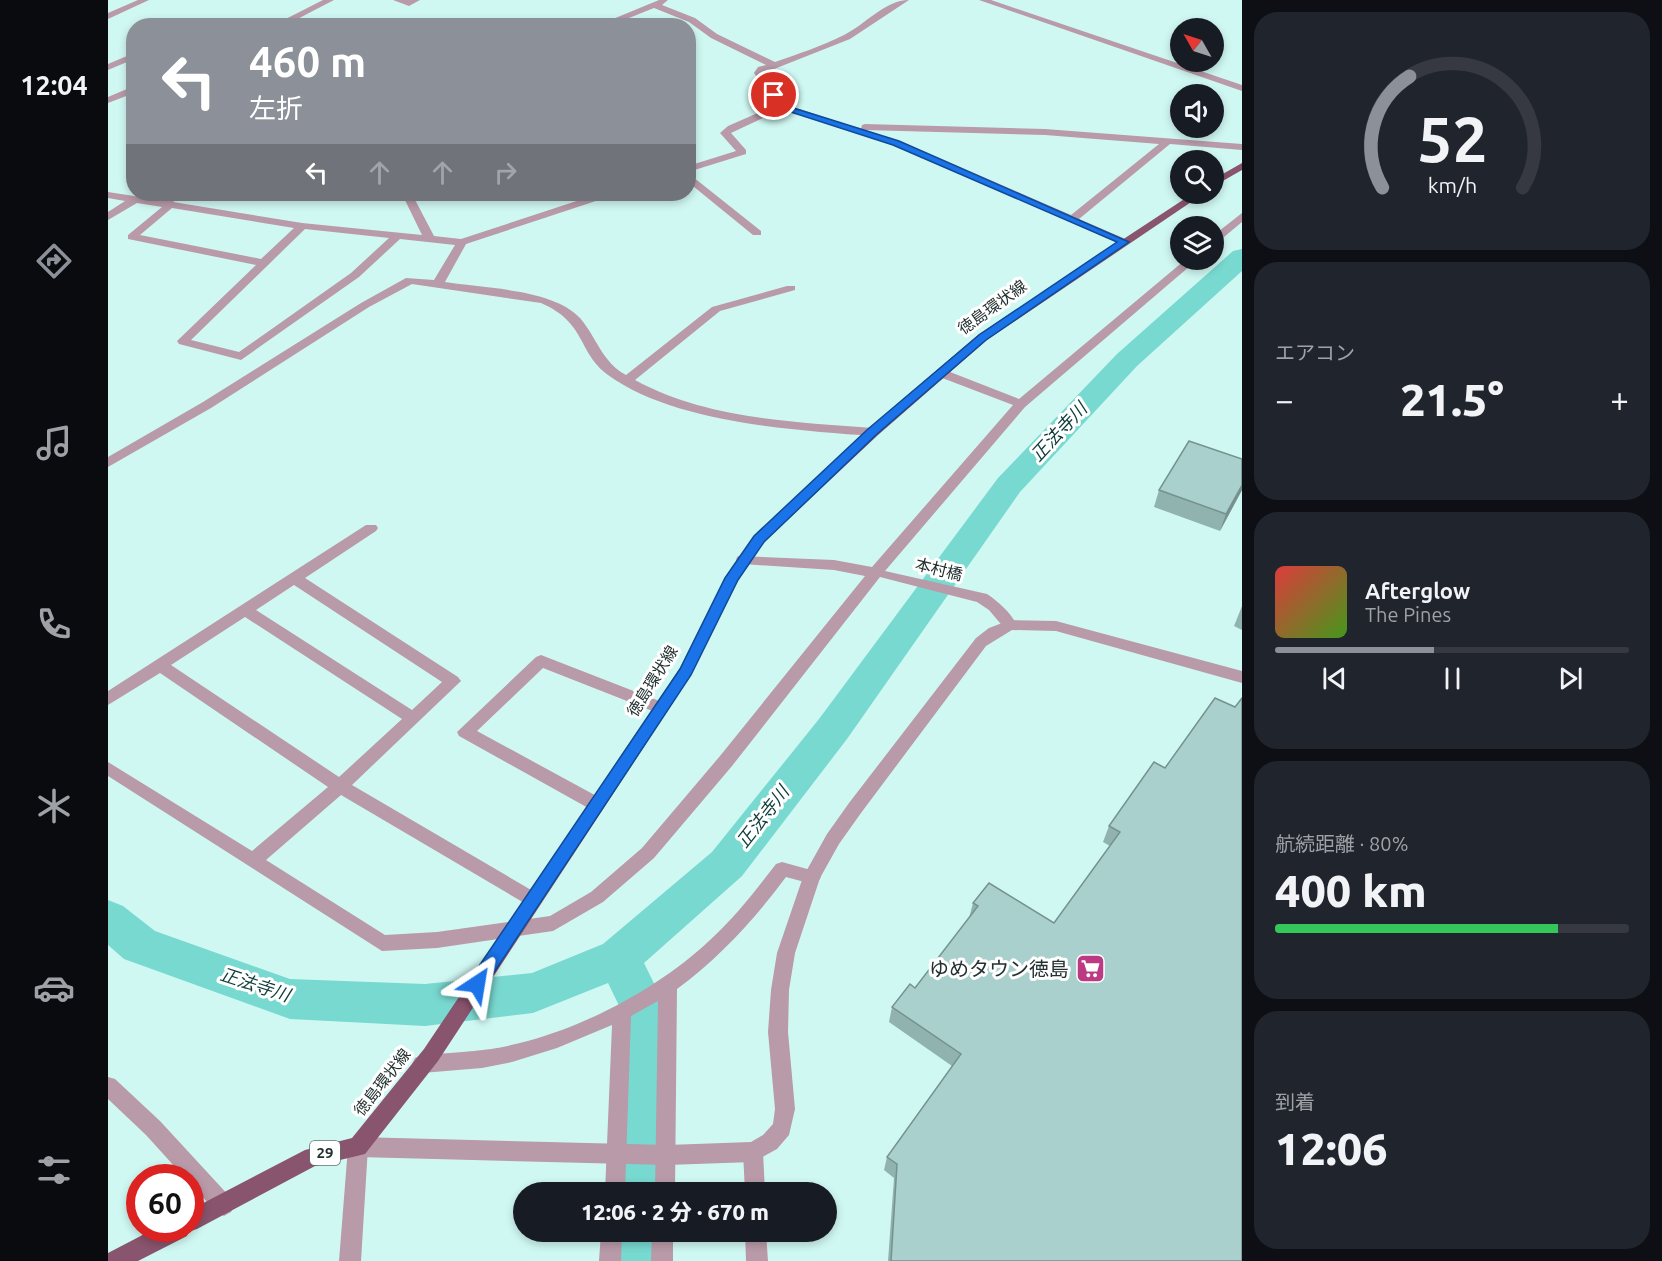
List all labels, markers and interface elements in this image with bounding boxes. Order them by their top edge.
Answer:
north arrow [1170,18,1224,72]
map controls [1170,18,1224,270]
text: 460 m [249,38,366,85]
icon: left [150,42,228,120]
pin [748,69,799,120]
text: 12:04 [20,70,88,100]
icon: arrive [757,78,790,111]
button: sound [1170,84,1224,138]
text: 左折 [249,93,303,123]
text: 52 [1417,104,1487,174]
button: search [1170,150,1224,204]
icon: left [300,156,333,189]
icon: ahead [363,156,396,189]
icon: ahead [426,156,459,189]
icon: right [489,156,522,189]
text: km/h [1427,173,1477,197]
button: layers [1170,216,1224,270]
icon: directions [33,240,75,282]
street label: 徳島環状線 [954,276,1030,338]
text: エアコン [1275,341,1355,364]
text: 21.5° [1400,374,1504,425]
text: − [1275,381,1294,418]
text: + [1610,381,1629,418]
water label: 正法寺川 [1026,397,1091,464]
icon: music [33,422,75,464]
street label: 本村橋 [914,554,964,584]
text: Afterglow [1365,578,1470,603]
icon: phone [33,603,75,645]
text: The Pines [1365,603,1451,626]
street label: 徳島環状線 [623,642,681,720]
icon: previous [1318,662,1351,695]
icon: pause [1436,662,1469,695]
icon: next [1554,662,1587,695]
water label: 正法寺川 [732,780,793,851]
icon: climate [33,785,75,827]
text: 航続距離 · 80% [1275,832,1408,855]
text: 400 km [1275,865,1427,916]
position arrow [445,952,509,1016]
supermarket icon: ゆめタウン徳島 [1074,953,1106,985]
place label: ゆめタウン徳島 [929,957,1069,980]
water label: 正法寺川 [218,963,295,1005]
icon: car [33,967,75,1009]
street label: 徳島環状線 [350,1045,414,1119]
text: 到着 [1275,1090,1315,1113]
text: 12:06 [1275,1123,1388,1174]
road number: 29 [310,1141,340,1165]
icon: filters [33,1149,75,1191]
speed limit sign: 60 [126,1164,204,1242]
text: 12:06 · 2 分 · 670 m [581,1199,769,1224]

